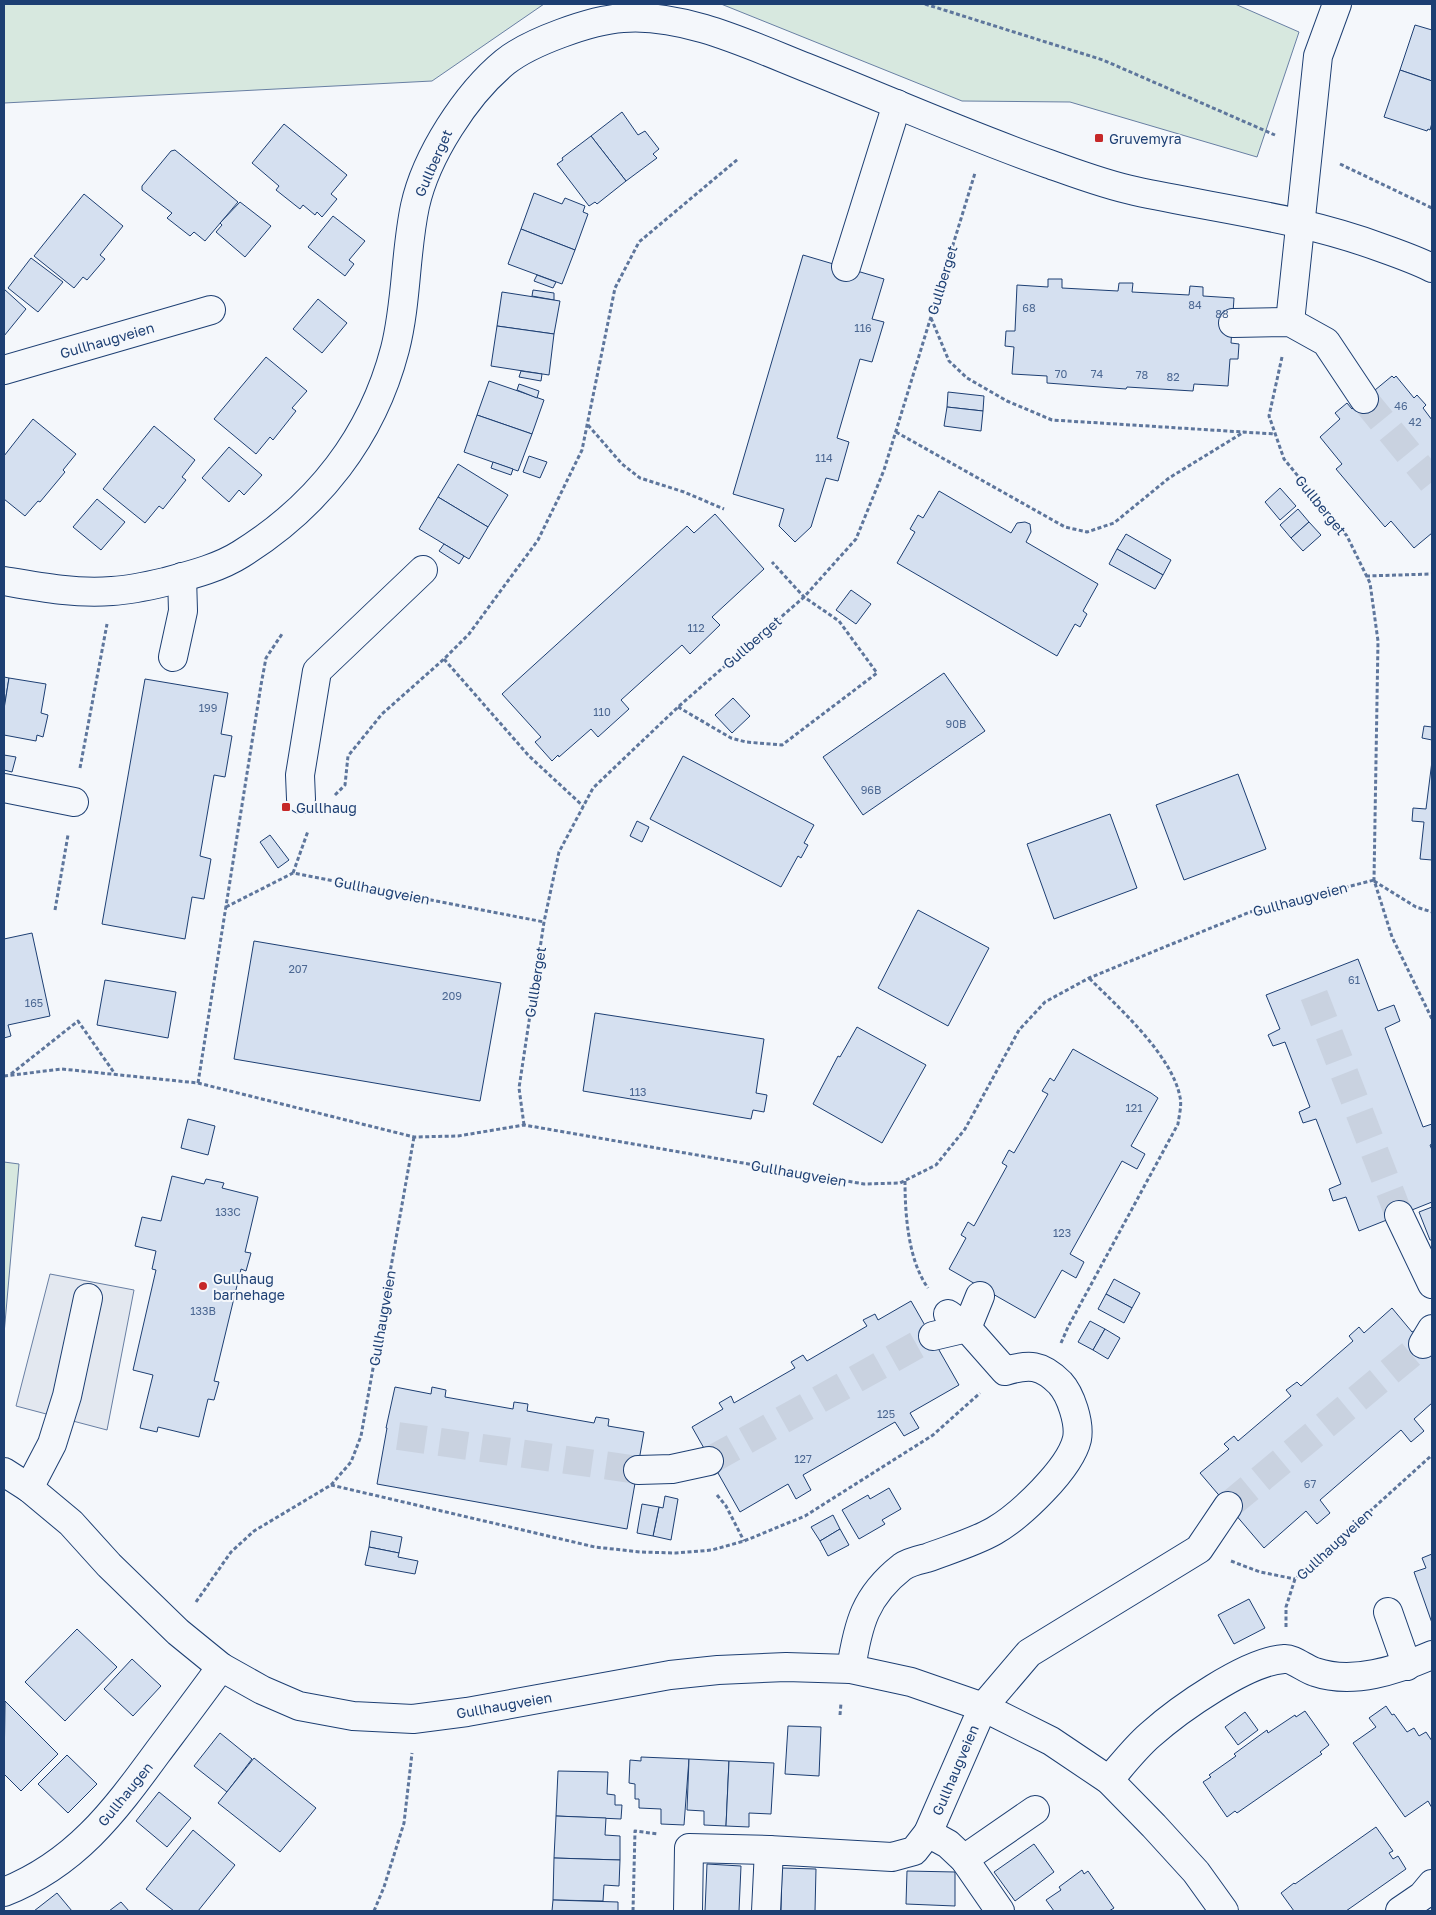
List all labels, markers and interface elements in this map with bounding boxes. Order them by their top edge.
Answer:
street label: Gullberget [411,127,455,199]
place label: Gruvemyra [1109,130,1182,147]
marker: Gruvemyra [1093,132,1105,144]
street label: Gullberget [923,243,961,317]
house number: 84 [1188,298,1202,311]
house number: 68 [1022,301,1036,314]
house number: 88 [1215,307,1229,320]
street label: Gullhaugveien [58,318,156,362]
house number: 116 [854,321,872,334]
house number: 70 [1055,367,1068,380]
house number: 74 [1091,367,1104,380]
house number: 78 [1136,368,1149,381]
house number: 82 [1166,370,1180,383]
house number: 46 [1394,399,1408,412]
house number: 42 [1408,415,1422,428]
house number: 114 [815,451,833,464]
street label: Gullberget [1292,472,1350,538]
street label: Gullberget [719,612,785,672]
house number: 112 [687,621,705,634]
house number: 199 [199,701,217,714]
house number: 110 [593,705,611,718]
house number: 90B [946,717,966,730]
house number: 96B [861,783,881,796]
place label: Gullhaug [296,799,357,816]
marker: Gullhaug [280,801,292,813]
street label: Gullhaugveien [333,872,431,908]
street label: Gullhaugveien [1251,878,1349,920]
street label: Gullberget [521,945,549,1019]
house number: 207 [288,962,308,975]
house number: 61 [1348,973,1360,986]
house number: 209 [442,989,462,1002]
house number: 165 [25,996,43,1009]
house number: 113 [629,1085,647,1098]
house number: 121 [1125,1101,1143,1114]
street label: Gullhaugveien [750,1156,848,1190]
house number: 133C [215,1205,241,1218]
house number: 123 [1053,1226,1071,1239]
street label: Gullhaugveien [365,1269,399,1367]
place label: Gullhaug barnehage [213,1270,285,1303]
marker: Gullhaug barnehage [197,1280,209,1292]
house number: 133B [190,1304,216,1317]
house number: 125 [877,1407,895,1420]
house number: 127 [794,1452,812,1465]
house number: 67 [1304,1477,1316,1490]
street label: Gullhaugveien [1293,1505,1375,1583]
street label: Gullhaugveien [455,1688,553,1722]
street label: Gullhaugveien [928,1722,982,1818]
street label: Gullhaugen [94,1758,156,1830]

